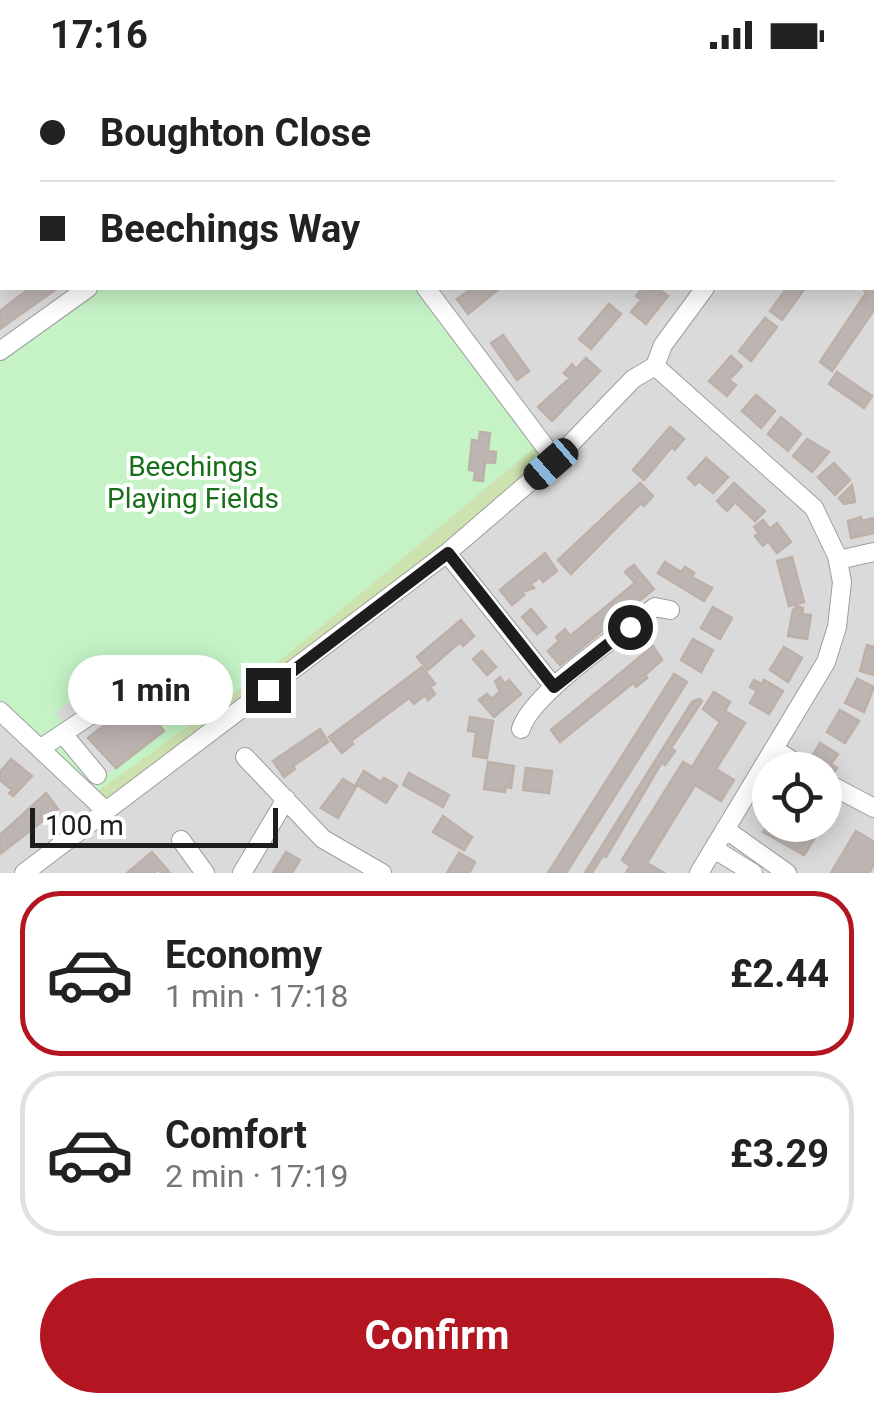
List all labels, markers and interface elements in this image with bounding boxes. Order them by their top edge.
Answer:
text: 17:16 [50,13,148,57]
text: Boughton Close [100,111,371,155]
text: Beechings Way [100,207,360,251]
car [519,433,583,495]
park label: Beechings Playing Fields [107,450,279,515]
route start [608,605,653,650]
callout: 1 min [68,655,233,725]
route end [246,668,291,713]
text: 1 min [110,671,191,709]
map controls [752,752,842,842]
button: locate [752,752,842,842]
scale bar [30,803,278,848]
text: 100 m [45,809,124,842]
icon: car [45,929,135,1019]
text: Economy [165,933,322,977]
text: £2.44 [730,952,829,996]
text: 1 min · 17:18 [165,977,348,1015]
icon: car [45,1109,135,1199]
text: Comfort [165,1113,307,1157]
text: £3.29 [730,1132,829,1176]
text: 2 min · 17:19 [165,1157,348,1195]
button: Confirm [40,1278,834,1393]

